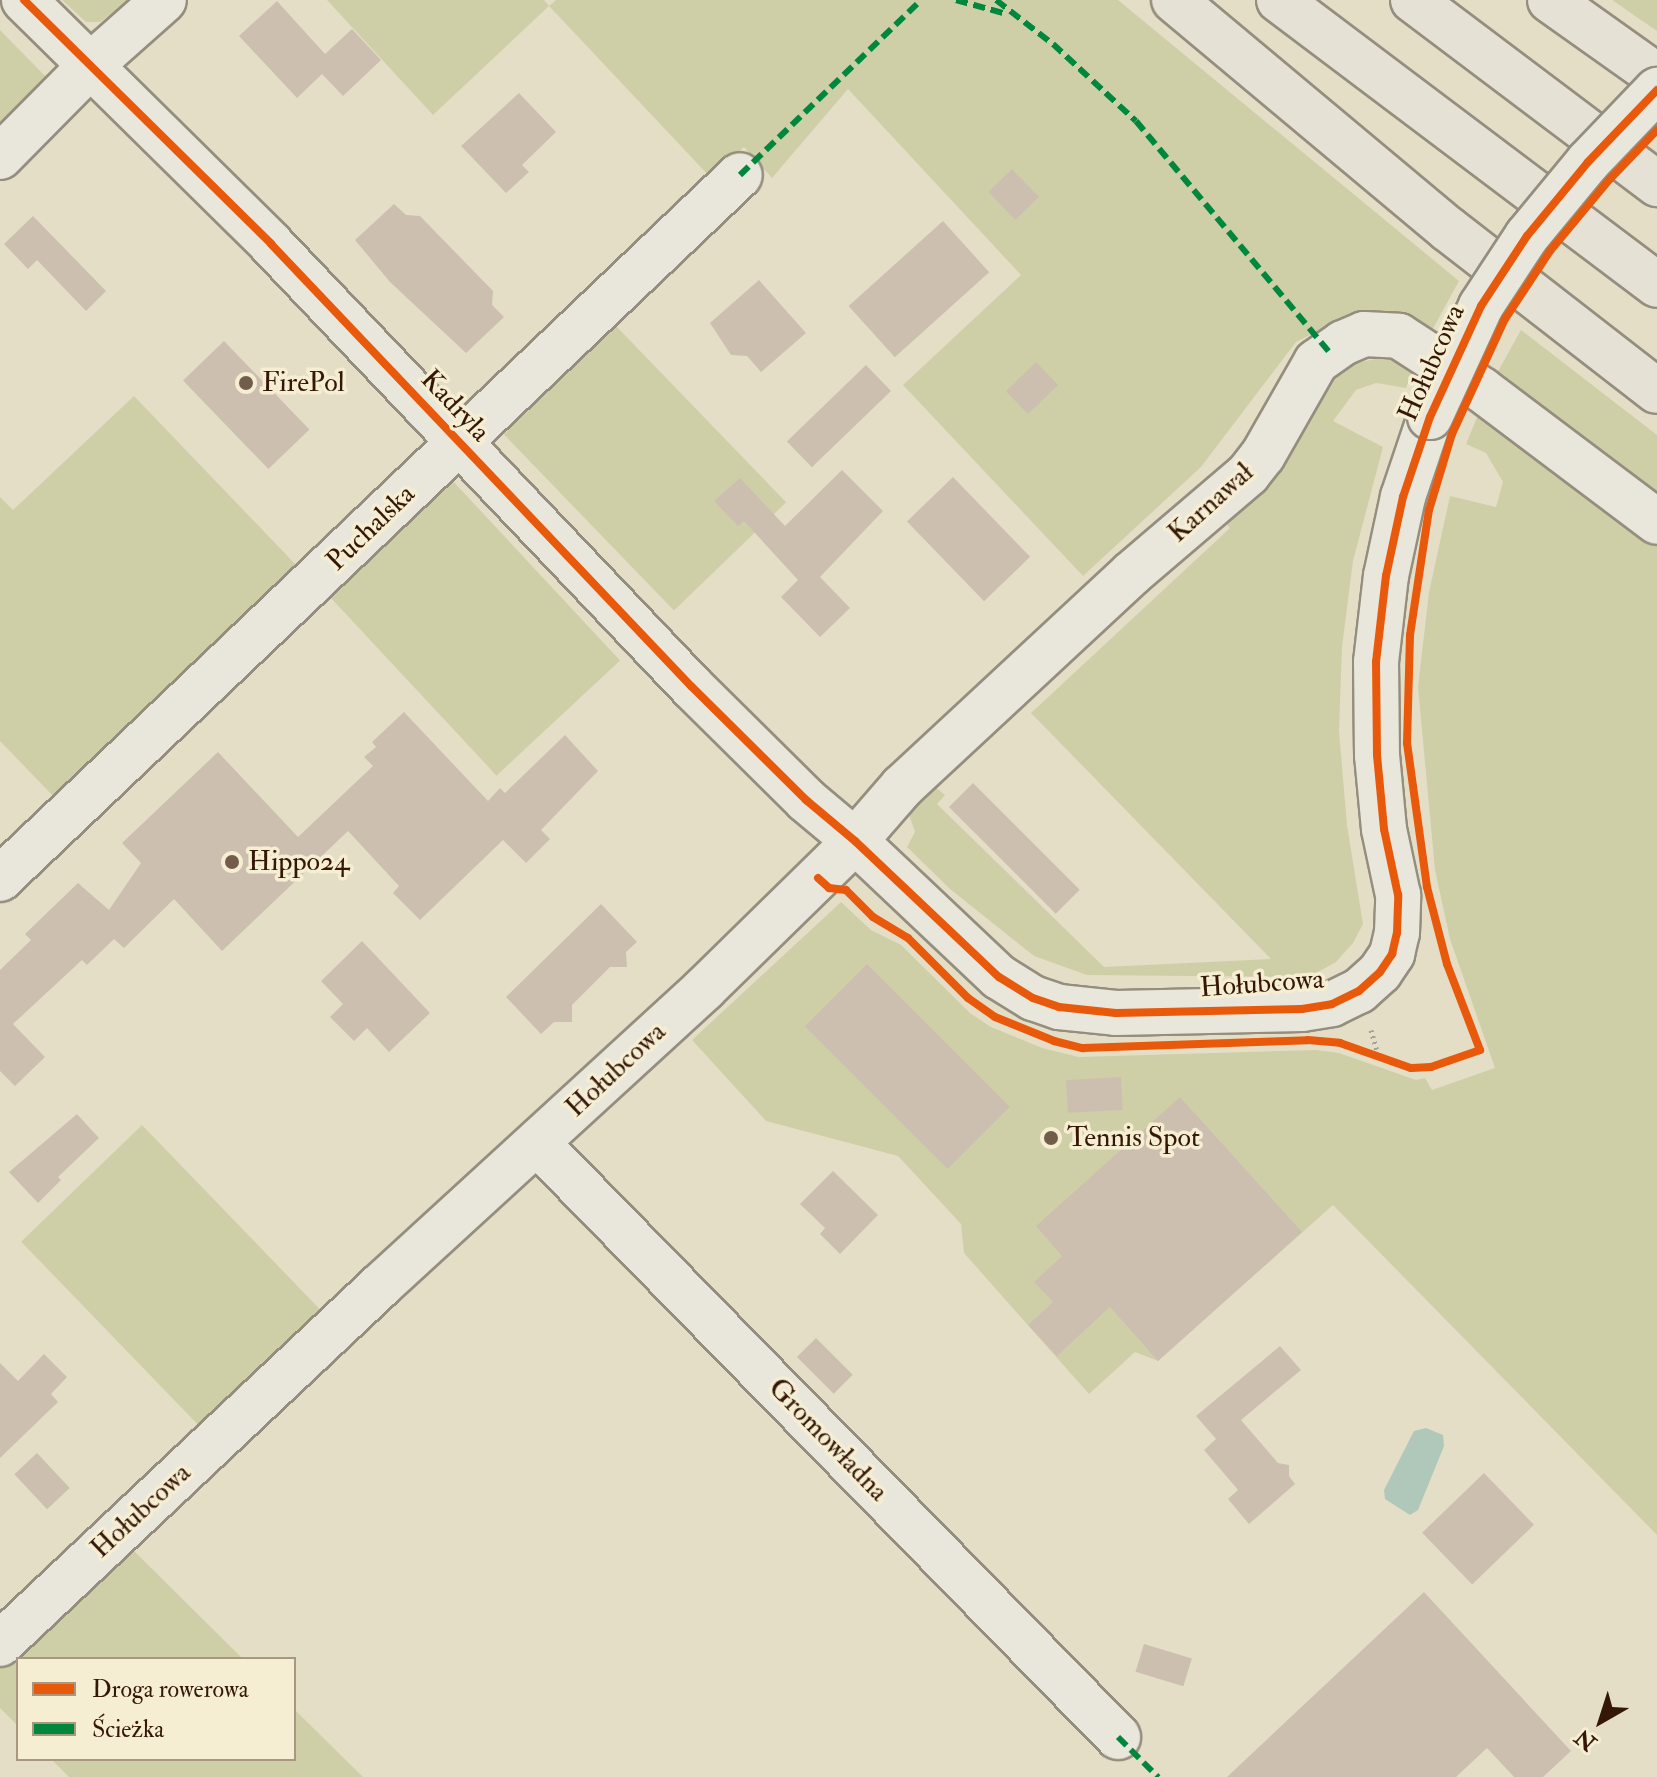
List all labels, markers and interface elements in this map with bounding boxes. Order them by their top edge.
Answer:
street label: Hołubcowa [1391,299,1473,427]
street label: Kadryla [413,363,497,449]
place label: FirePol [262,366,345,400]
marker: FirePol [237,374,255,392]
street label: Karnawał [1161,456,1261,550]
street label: Puchalska [320,478,422,578]
place label: Hippo24 [248,845,349,879]
marker: Hippo24 [223,853,241,871]
street label: Hołubcowa [1199,963,1325,1005]
street label: Hołubcowa [559,1015,673,1125]
place label: Tennis Spot [1067,1121,1200,1155]
marker: Tennis Spot [1042,1129,1060,1147]
street label: Gromowładna [761,1372,895,1508]
street label: Hołubcowa [84,1456,198,1566]
legend [16,1657,296,1761]
text: Droga rowerowa [92,1674,249,1705]
north arrow [1561,1681,1641,1761]
text: Ścieżka [92,1714,164,1745]
text: N [1569,1723,1602,1757]

